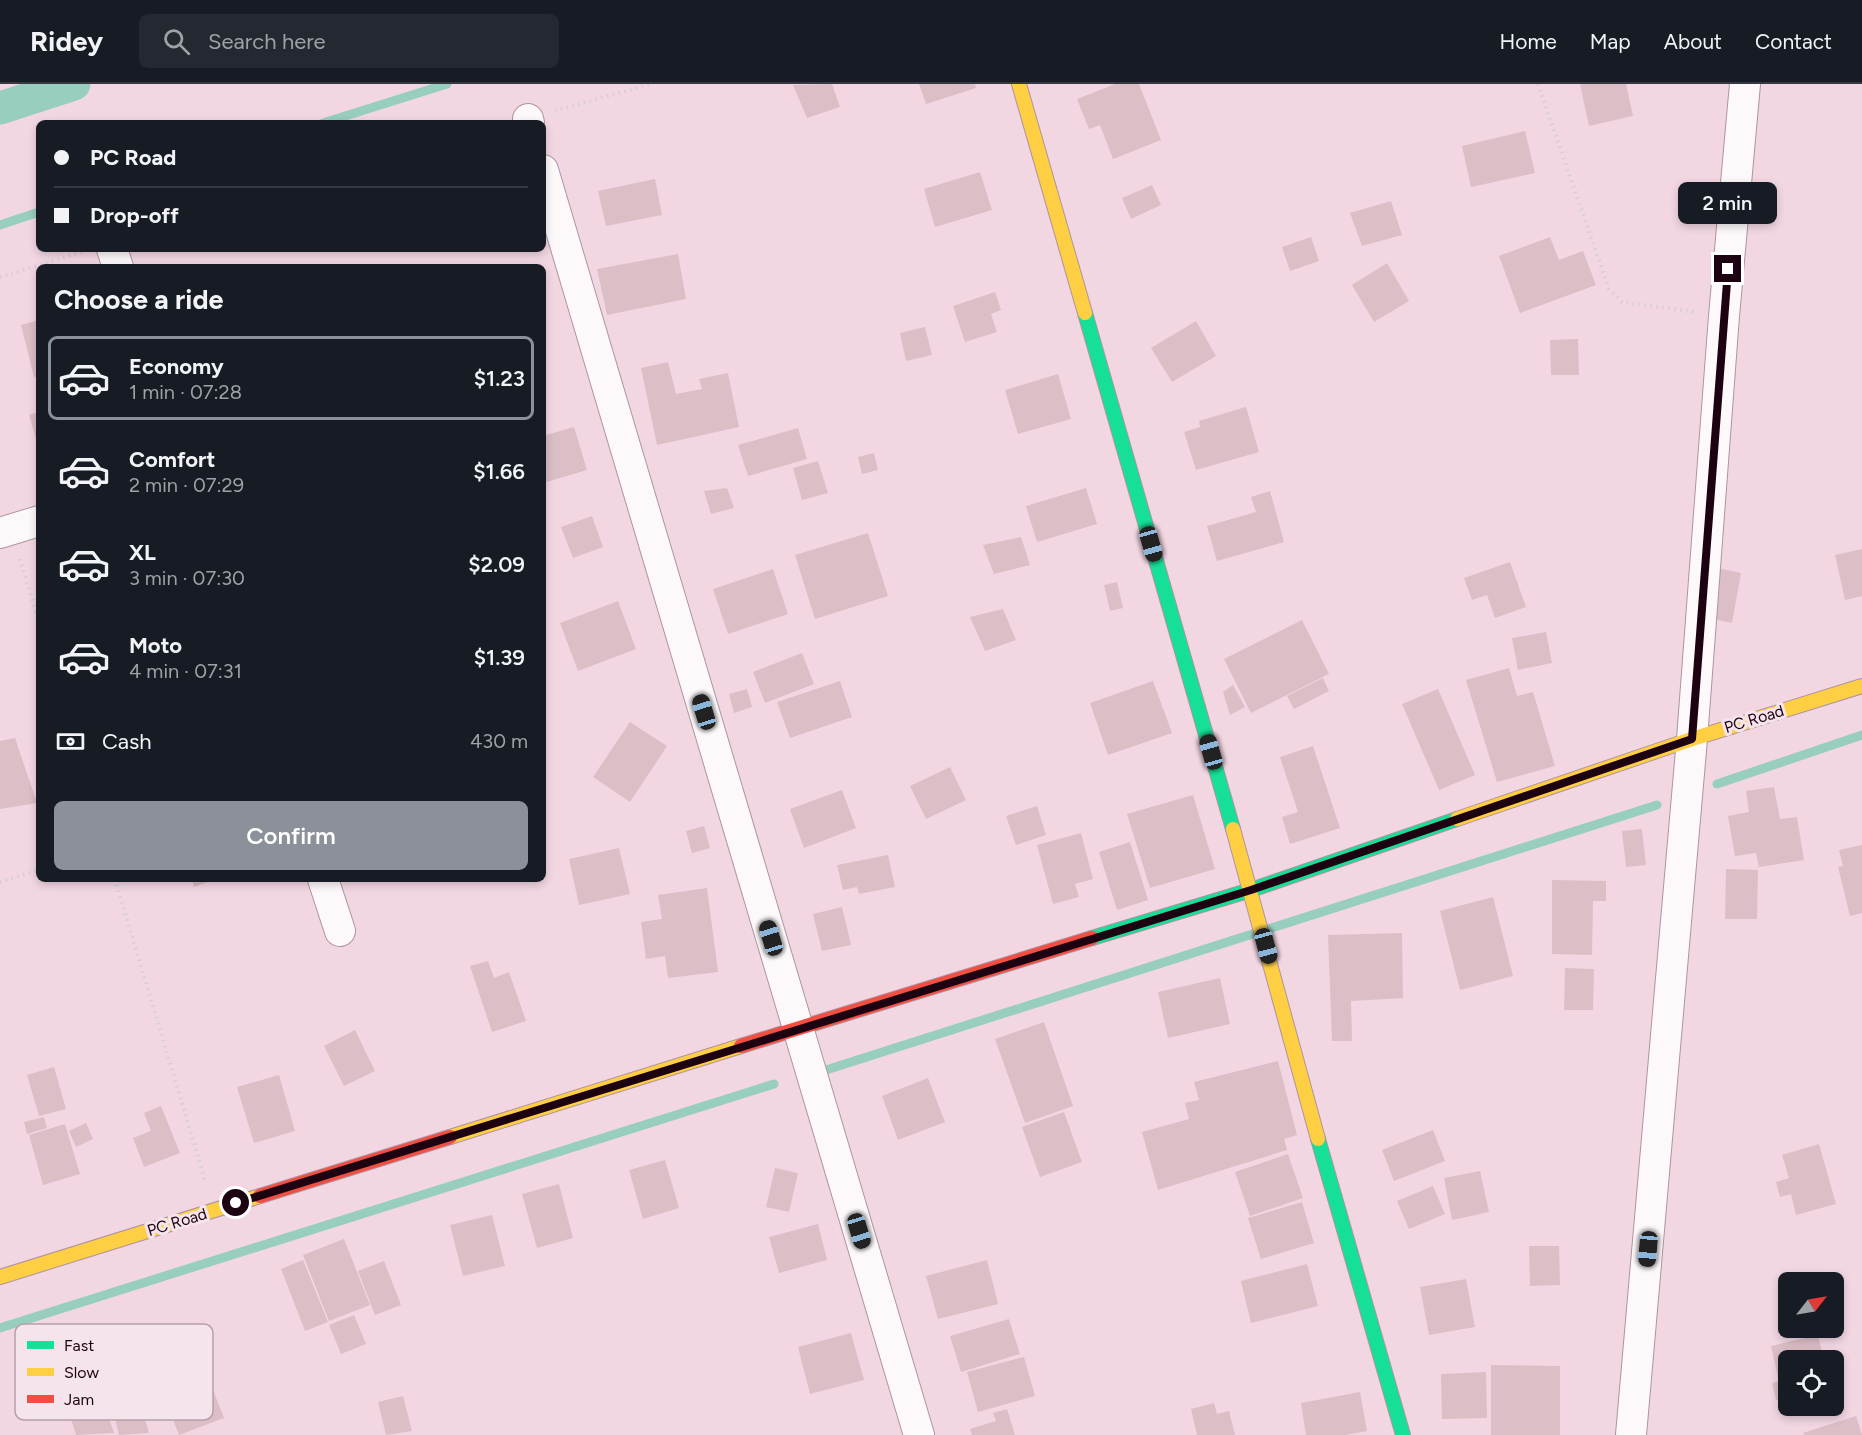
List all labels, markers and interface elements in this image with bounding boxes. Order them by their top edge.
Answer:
search box [139,14,559,68]
text: Ridey [30,24,103,58]
icon: search [160,25,193,58]
text: Search here [208,28,326,55]
text: Home [1500,29,1557,54]
text: Map [1590,29,1631,54]
text: About [1664,29,1722,54]
text: Contact [1755,29,1832,54]
text: PC Road [90,144,176,171]
callout: 2 min [1678,182,1778,224]
text: 2 min [1703,191,1752,215]
text: Drop-off [90,202,179,229]
route end [1714,255,1741,282]
text: Choose a ride [54,283,223,316]
icon: car [57,351,111,405]
text: Economy [129,353,224,380]
text: $1.23 [474,365,525,392]
text: 1 min · 07:28 [129,380,242,404]
icon: car [57,444,111,498]
text: Comfort [129,446,215,473]
text: $1.66 [473,458,525,485]
text: 2 min · 07:29 [129,473,244,497]
car [1137,524,1165,564]
icon: car [57,537,111,591]
text: XL [129,539,156,566]
text: $2.09 [468,551,525,578]
text: 3 min · 07:30 [129,566,245,590]
icon: car [57,630,111,684]
text: Moto [129,632,182,659]
text: $1.39 [474,644,525,671]
text: 4 min · 07:31 [129,659,242,683]
car [690,692,718,732]
street label: PC Road [1722,701,1786,737]
icon: cash [54,725,87,758]
text: Cash [102,728,152,755]
text: 430 m [470,729,528,753]
car [1197,732,1225,772]
button: Confirm [54,801,528,870]
car [757,918,785,958]
car [1253,926,1279,966]
route start [222,1189,249,1216]
street label: PC Road [145,1204,209,1240]
car [845,1211,873,1251]
car [1637,1230,1659,1268]
north arrow [1778,1272,1844,1338]
map controls [1778,1272,1844,1416]
legend [15,1324,213,1420]
text: Fast [64,1336,94,1355]
button: locate [1778,1350,1844,1416]
text: Slow [64,1363,99,1382]
text: Jam [64,1390,94,1409]

